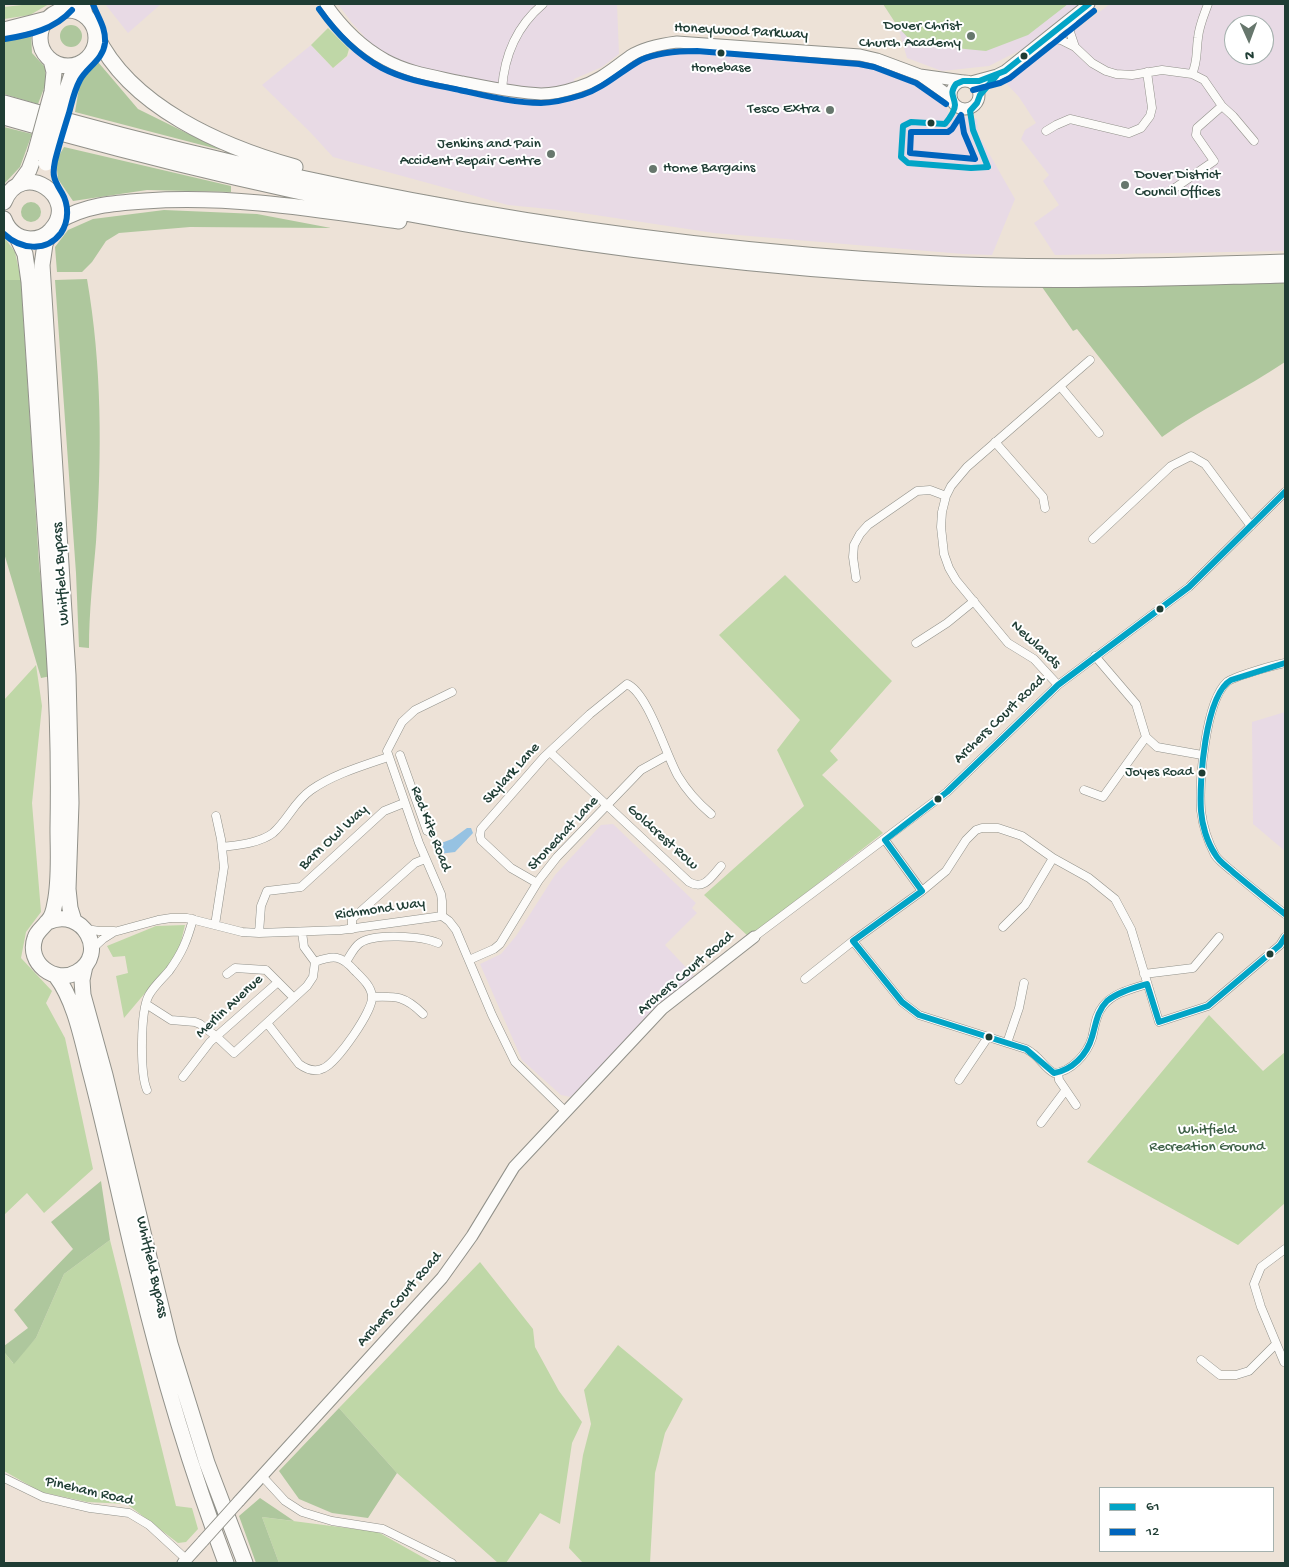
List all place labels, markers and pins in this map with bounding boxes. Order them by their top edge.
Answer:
place label: Dover Christ Church Academy [859,18,961,53]
marker: Dover Christ Church Academy [965,30,977,42]
marker: Homebase [716,48,726,58]
unlabelled marker [1019,51,1029,61]
place label: Homebase [691,61,751,77]
place label: Tesco Extra [748,101,820,119]
marker: Tesco Extra [824,104,836,116]
unlabelled marker [926,118,936,128]
place label: Jenkins and Pain Accident Repair Centre [400,136,541,171]
marker: Jenkins and Pain Accident Repair Centre [545,148,557,160]
place label: Home Bargains [663,160,755,178]
marker: Home Bargains [647,163,659,175]
place label: Dover District Council Offices [1135,167,1220,202]
marker: Dover District Council Offices [1119,179,1131,191]
unlabelled marker [1155,604,1165,614]
place label: Joyes Road [1125,765,1193,781]
marker: Joyes Road [1197,768,1207,778]
unlabelled marker [933,794,943,804]
unlabelled marker [1265,949,1275,959]
unlabelled marker [984,1032,994,1042]

